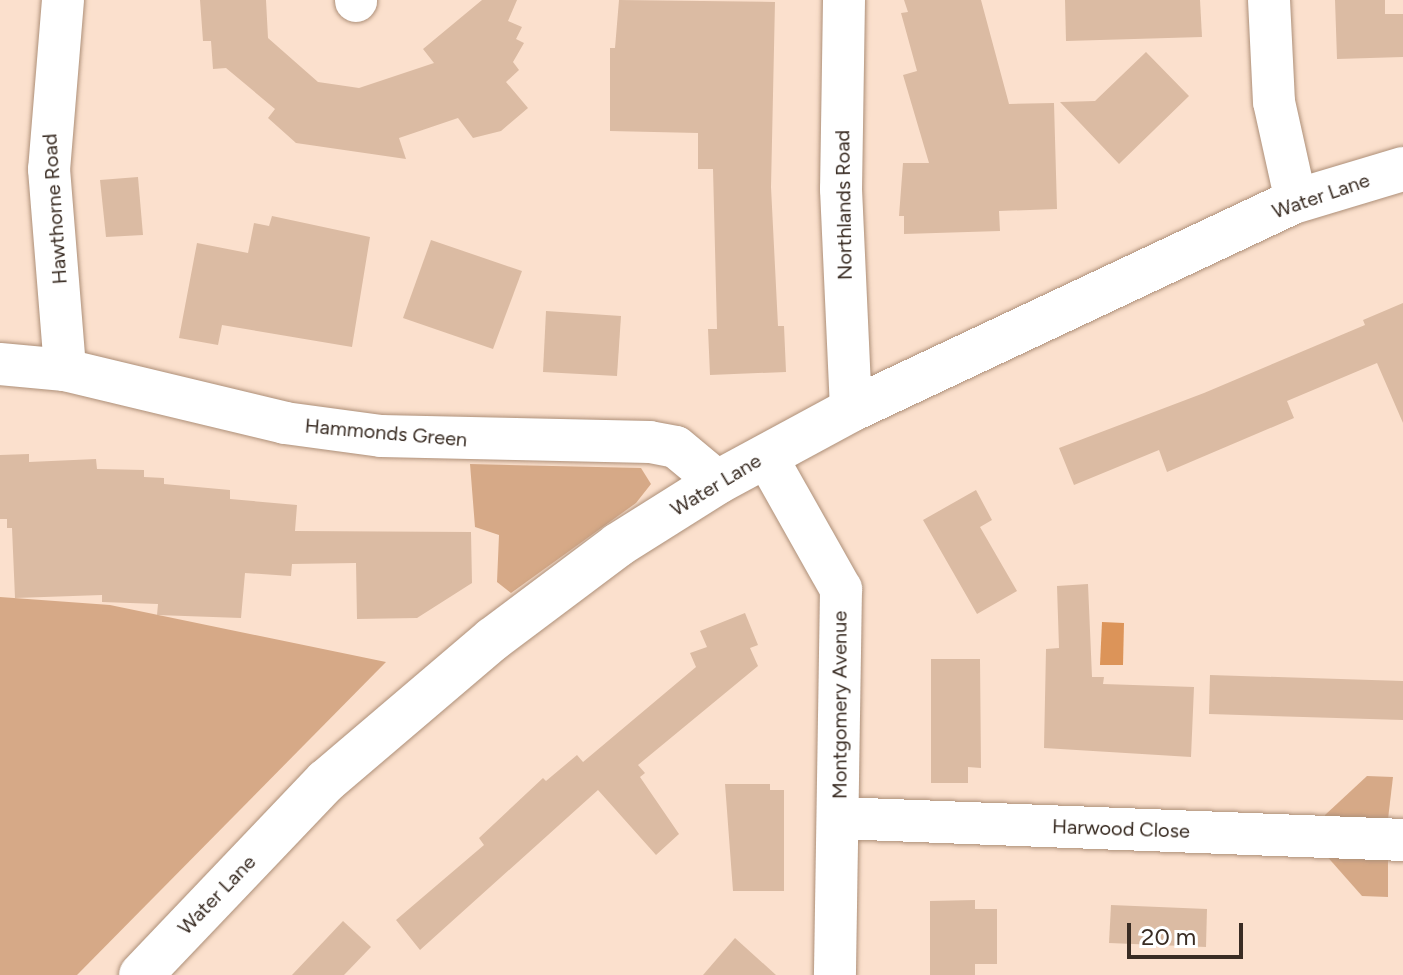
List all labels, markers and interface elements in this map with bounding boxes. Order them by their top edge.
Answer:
street label: Northlands Road [831,130,857,280]
street label: Hawthorne Road [38,133,72,285]
street label: Water Lane [1269,168,1373,224]
street label: Hammonds Green [304,414,468,452]
street label: Water Lane [666,449,766,521]
street label: Montgomery Avenue [828,611,852,799]
street label: Harwood Close [1052,815,1190,843]
street label: Water Lane [173,850,261,940]
scale bar [1131,907,1247,957]
text: 20 m [1141,922,1196,951]

